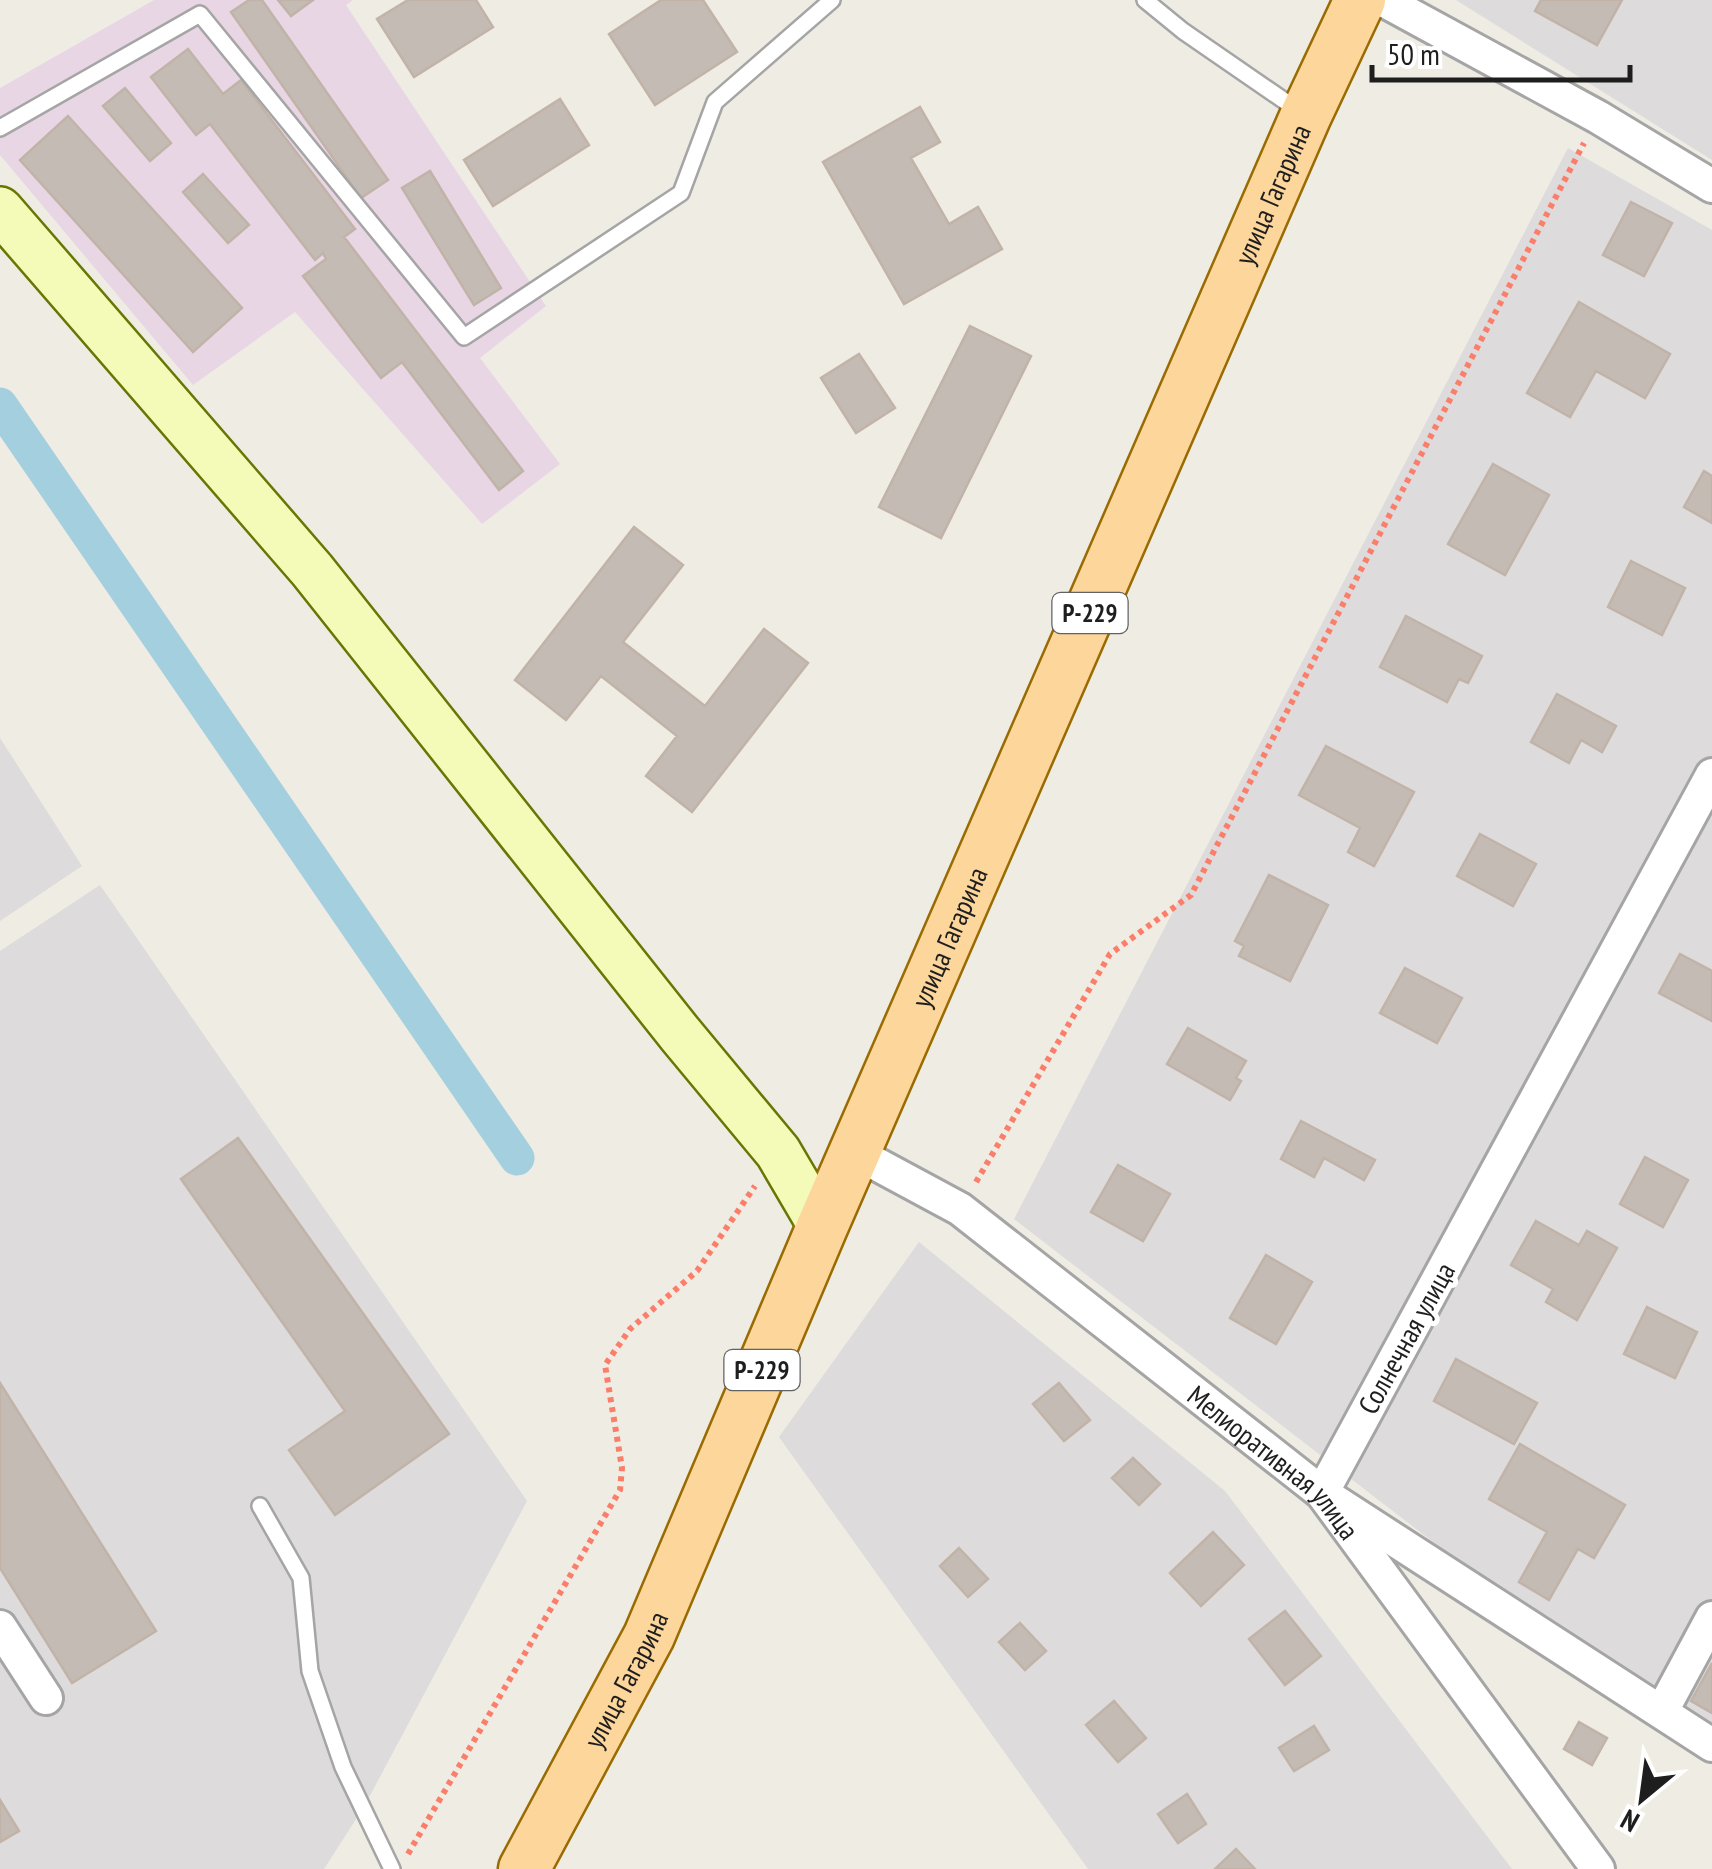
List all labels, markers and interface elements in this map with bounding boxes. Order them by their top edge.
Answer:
scale bar [1372,20,1630,82]
text: 50 m [1387,34,1440,73]
street label: улица Гагарина [1225,118,1318,270]
road number: Р-229 [1052,593,1128,633]
street label: улица Гагарина [902,861,995,1013]
street label: Солнечная улица [1349,1256,1463,1420]
road number: Р-229 [724,1350,800,1390]
street label: Мелиоративная улица [1181,1376,1368,1547]
street label: улица Гагарина [574,1605,676,1754]
north arrow [1592,1749,1692,1849]
text: N [1614,1801,1645,1841]

